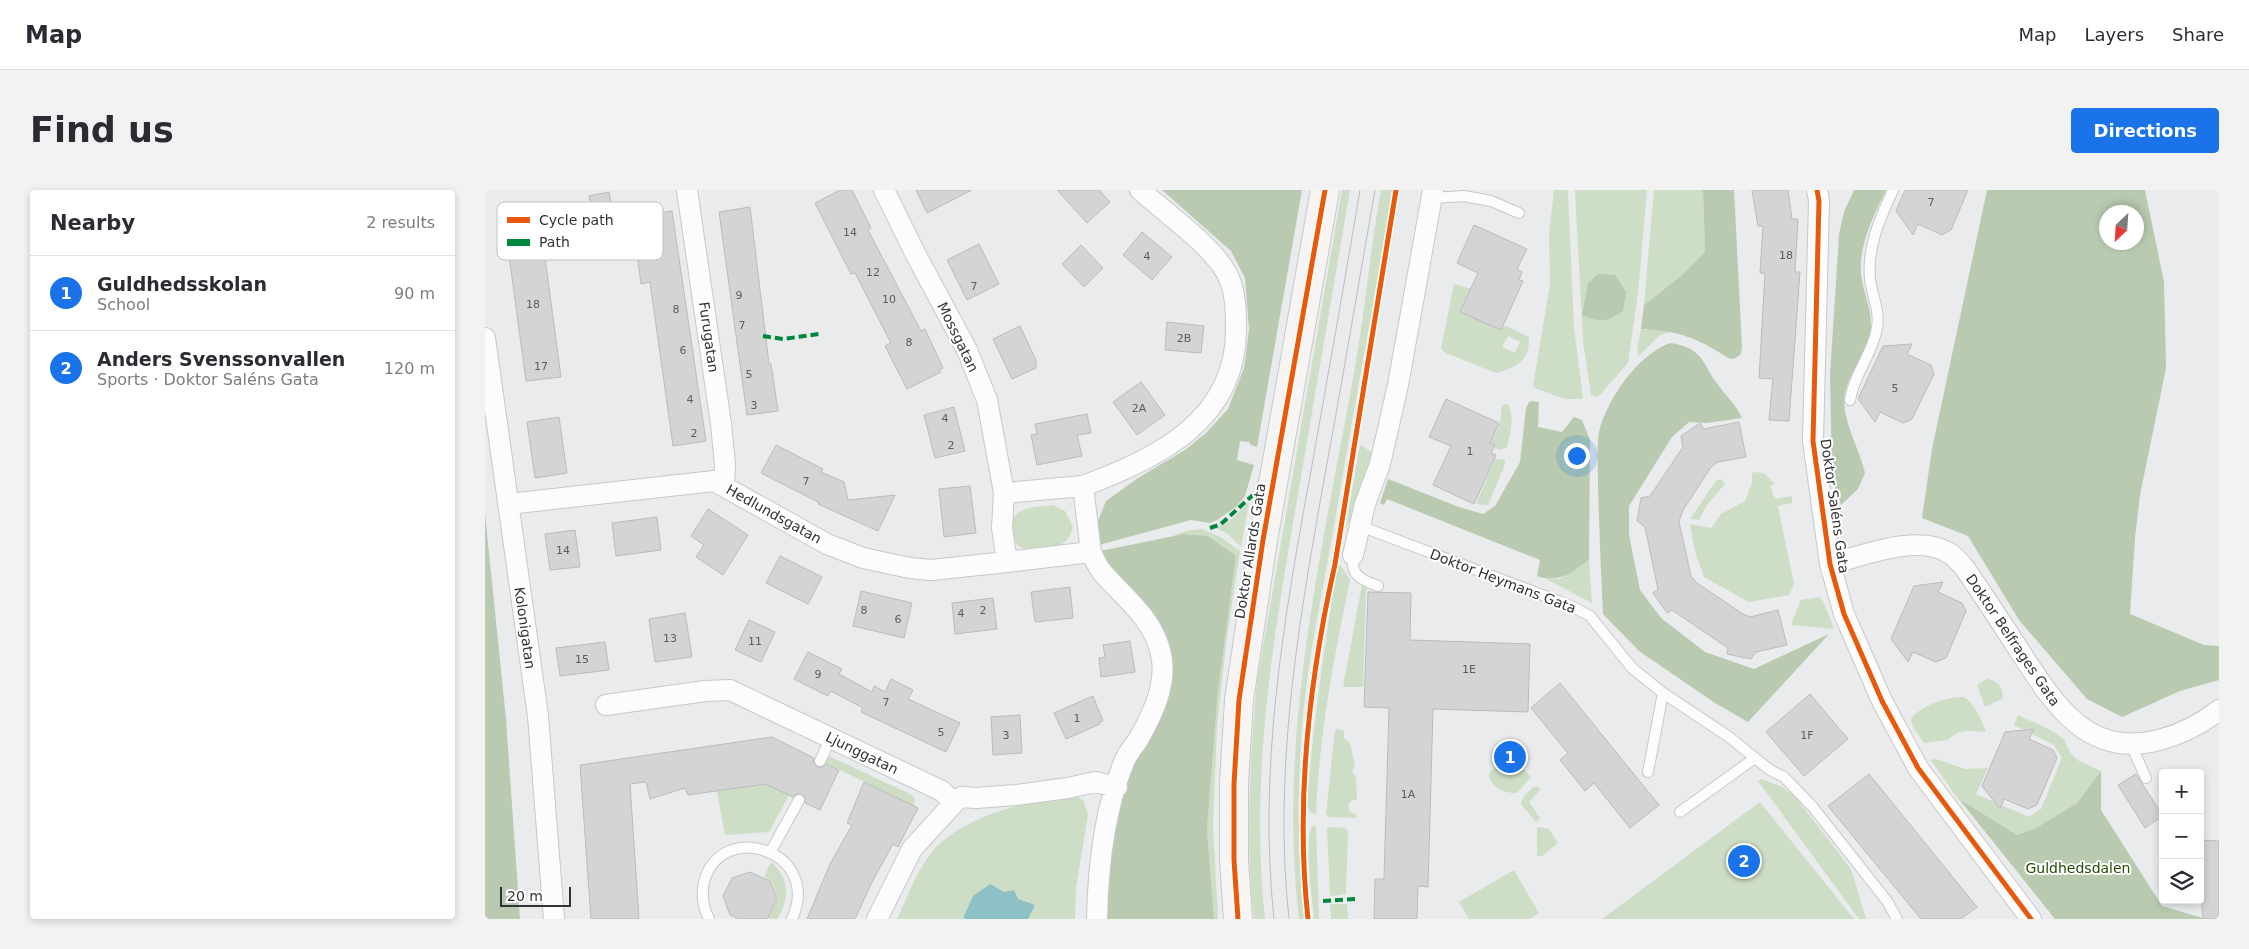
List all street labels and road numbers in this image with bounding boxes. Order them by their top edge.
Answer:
street label: Mossgatan [934,300,982,374]
street label: Furugatan [696,301,722,373]
street label: Doktor Saléns Gata [1818,438,1852,574]
street label: Hedlundsgatan [724,481,824,547]
street label: Doktor Allards Gata [1231,482,1269,620]
street label: Doktor Heymans Gata [1428,546,1578,616]
street label: Doktor Belfrages Gata [1963,571,2063,709]
street label: Kolonigatan [511,586,539,670]
street label: Ljunggatan [823,729,901,777]

